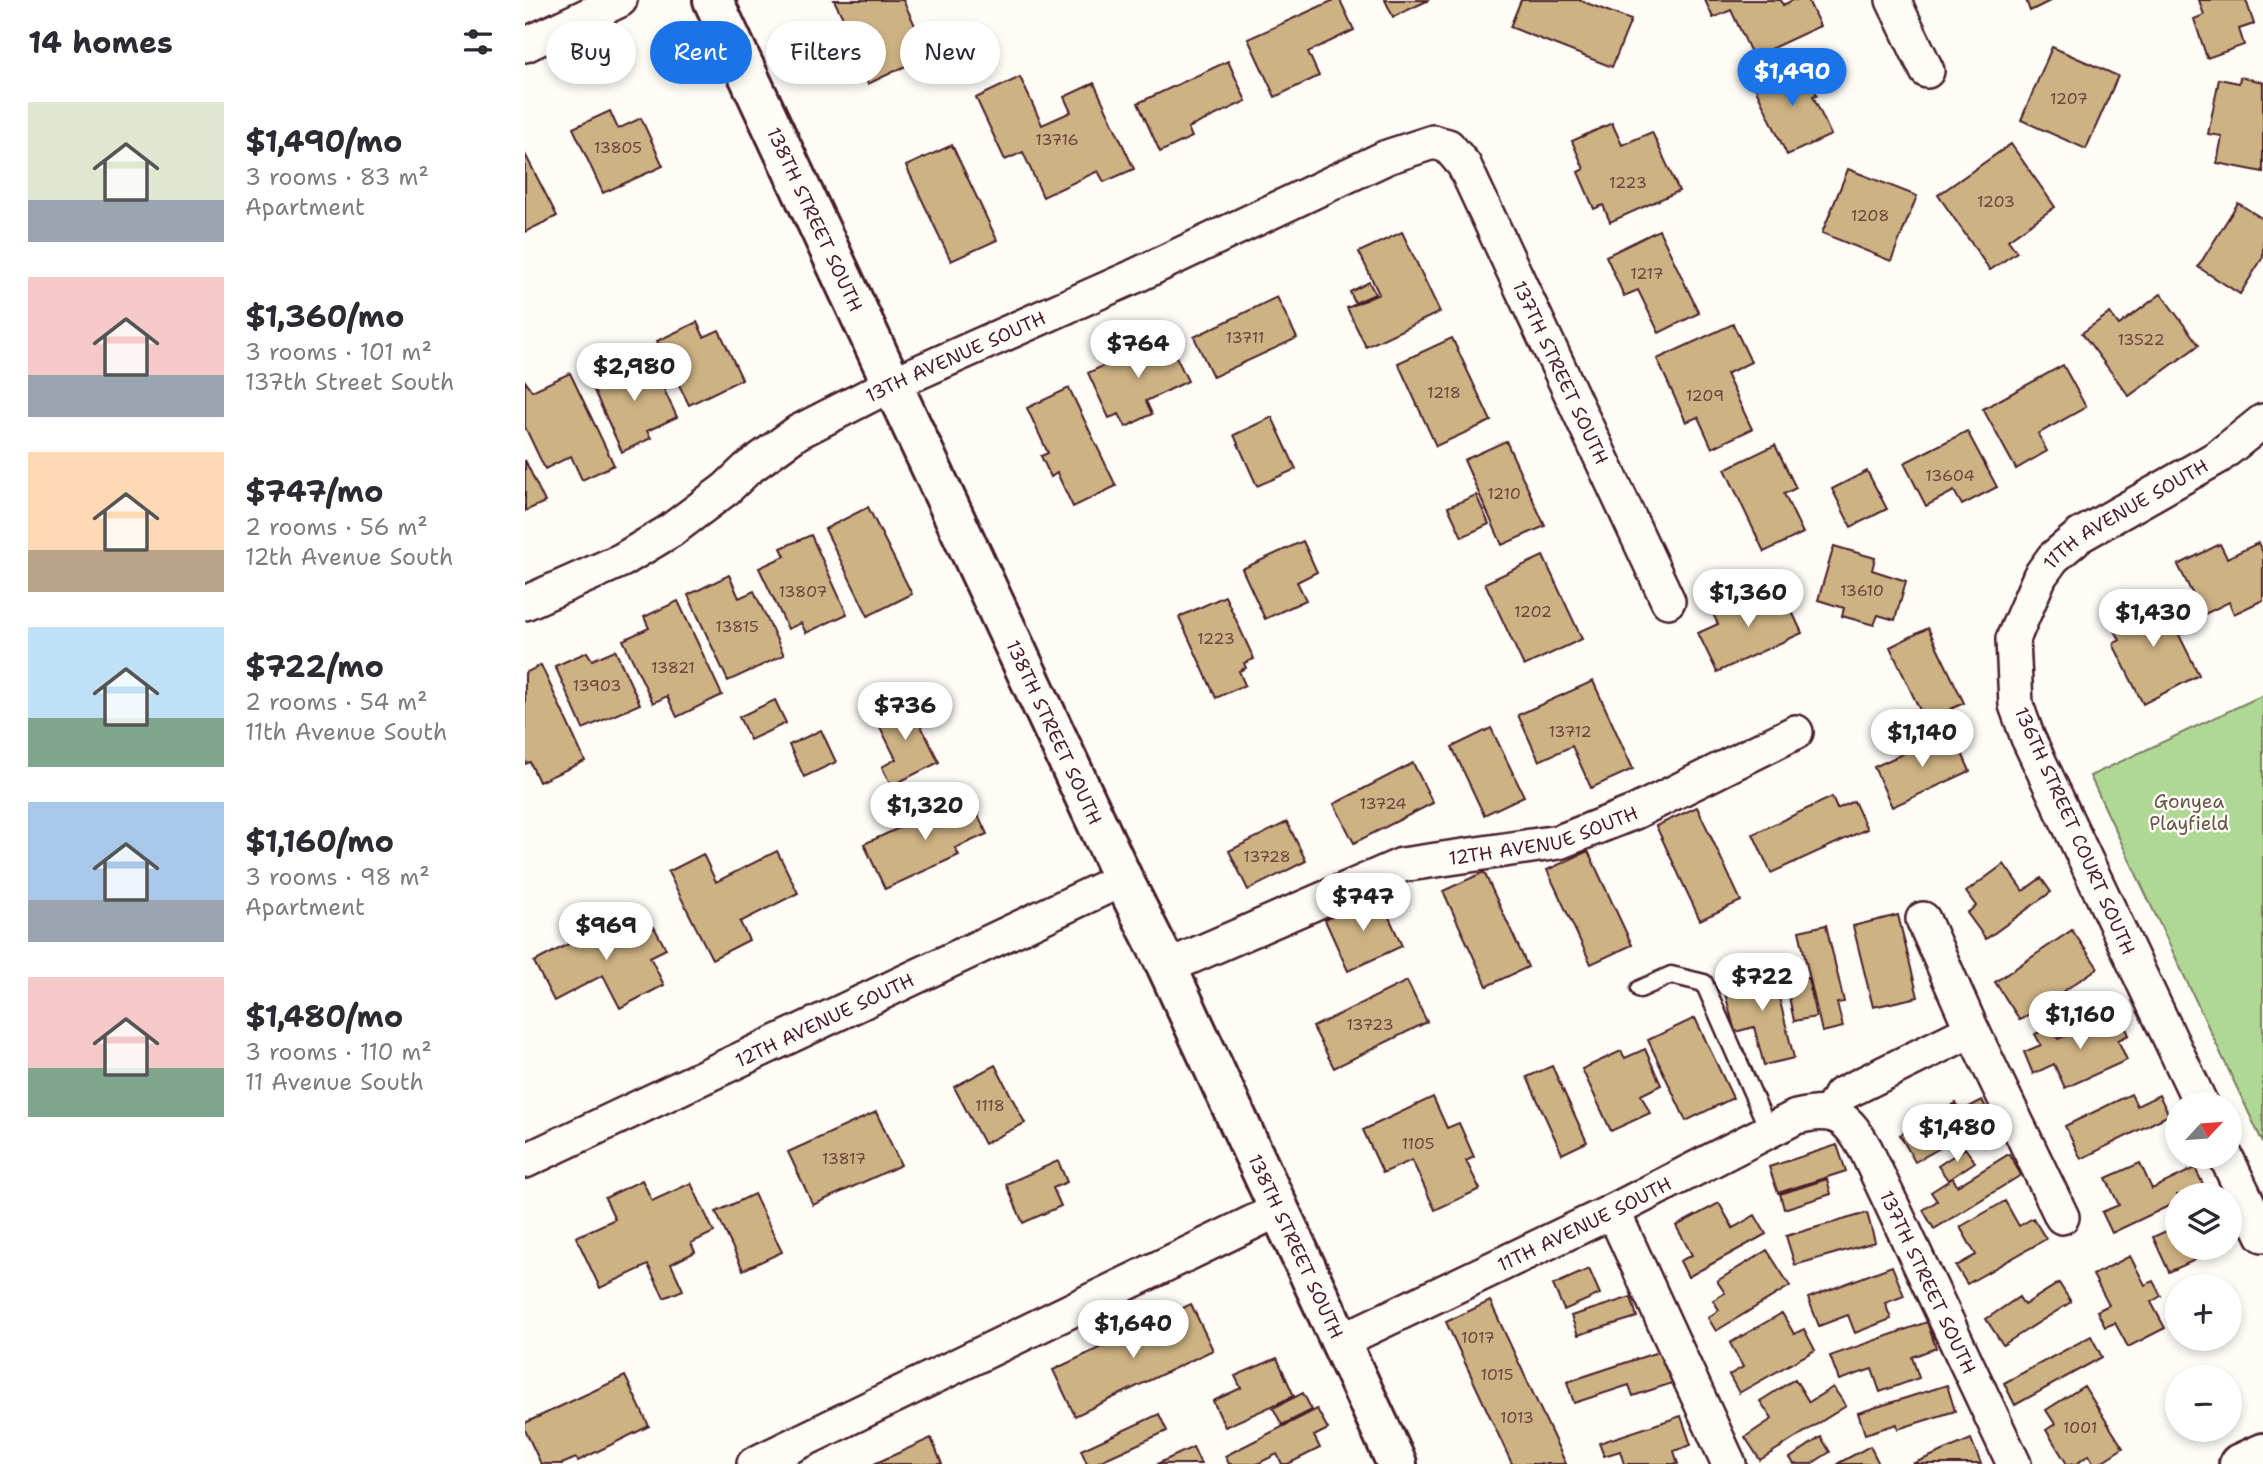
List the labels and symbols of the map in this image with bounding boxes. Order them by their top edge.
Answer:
pin: $1,490 [1735,48,1849,108]
house number: 1207 [2050,88,2088,109]
street label: 138TH STREET SOUTH [761,123,869,316]
house number: 13716 [1035,129,1079,150]
house number: 13805 [594,137,642,158]
house number: 1223 [1609,172,1647,193]
house number: 1203 [1977,191,2015,212]
house number: 1208 [1851,205,1889,226]
house number: 1217 [1630,263,1664,284]
street label: 137TH STREET SOUTH [1507,276,1615,468]
street label: 13TH AVENUE SOUTH [861,305,1049,408]
pin: $764 [1097,320,1179,380]
house number: 13711 [1226,327,1264,348]
house number: 13522 [2117,329,2165,350]
pin: $2,980 [577,344,691,403]
house number: 1218 [1427,382,1461,403]
house number: 1209 [1686,385,1724,406]
street label: 11TH AVENUE SOUTH [2037,453,2213,574]
house number: 13604 [1925,465,1975,486]
house number: 1210 [1487,483,1521,504]
pin: $1,360 [1691,570,1805,629]
house number: 13610 [1840,580,1884,601]
house number: 13807 [778,581,828,602]
pin: $1,430 [2096,590,2210,649]
house number: 1202 [1514,601,1552,622]
house number: 13815 [715,616,759,637]
house number: 1223 [1197,628,1235,649]
street label: 138TH STREET SOUTH [1001,636,1108,829]
house number: 13821 [651,657,695,678]
house number: 13903 [573,675,621,696]
pin: $736 [864,682,946,742]
street label: 136TH STREET COURT SOUTH [2009,703,2141,959]
pin: $1,140 [1865,710,1979,769]
house number: 13712 [1548,721,1592,742]
pin: $1,320 [868,782,982,842]
park label: Gonyea Playfield [2149,789,2229,836]
house number: 13724 [1360,793,1407,814]
street label: 12TH AVENUE SOUTH [1447,800,1641,871]
house number: 13728 [1243,846,1291,867]
pin: $747 [1322,874,1404,933]
pin: $969 [565,902,647,962]
pin: $722 [1721,954,1803,1013]
street label: 12TH AVENUE SOUTH [731,967,918,1073]
pin: $1,160 [2023,992,2137,1051]
house number: 13723 [1346,1014,1394,1035]
north arrow [2165,1092,2242,1169]
house number: 1118 [975,1095,1005,1116]
pin: $1,480 [1900,1104,2014,1164]
house number: 1105 [1401,1133,1435,1154]
house number: 13817 [822,1148,866,1169]
street label: 138TH STREET SOUTH [1243,1150,1350,1343]
street label: 11TH AVENUE SOUTH [1493,1171,1676,1277]
street label: 137TH STREET SOUTH [1874,1186,1982,1378]
pin: $1,640 [1076,1300,1190,1360]
house number: 1017 [1461,1327,1495,1348]
house number: 1015 [1480,1364,1514,1385]
house number: 1013 [1500,1407,1534,1428]
house number: 1001 [2063,1417,2097,1438]

